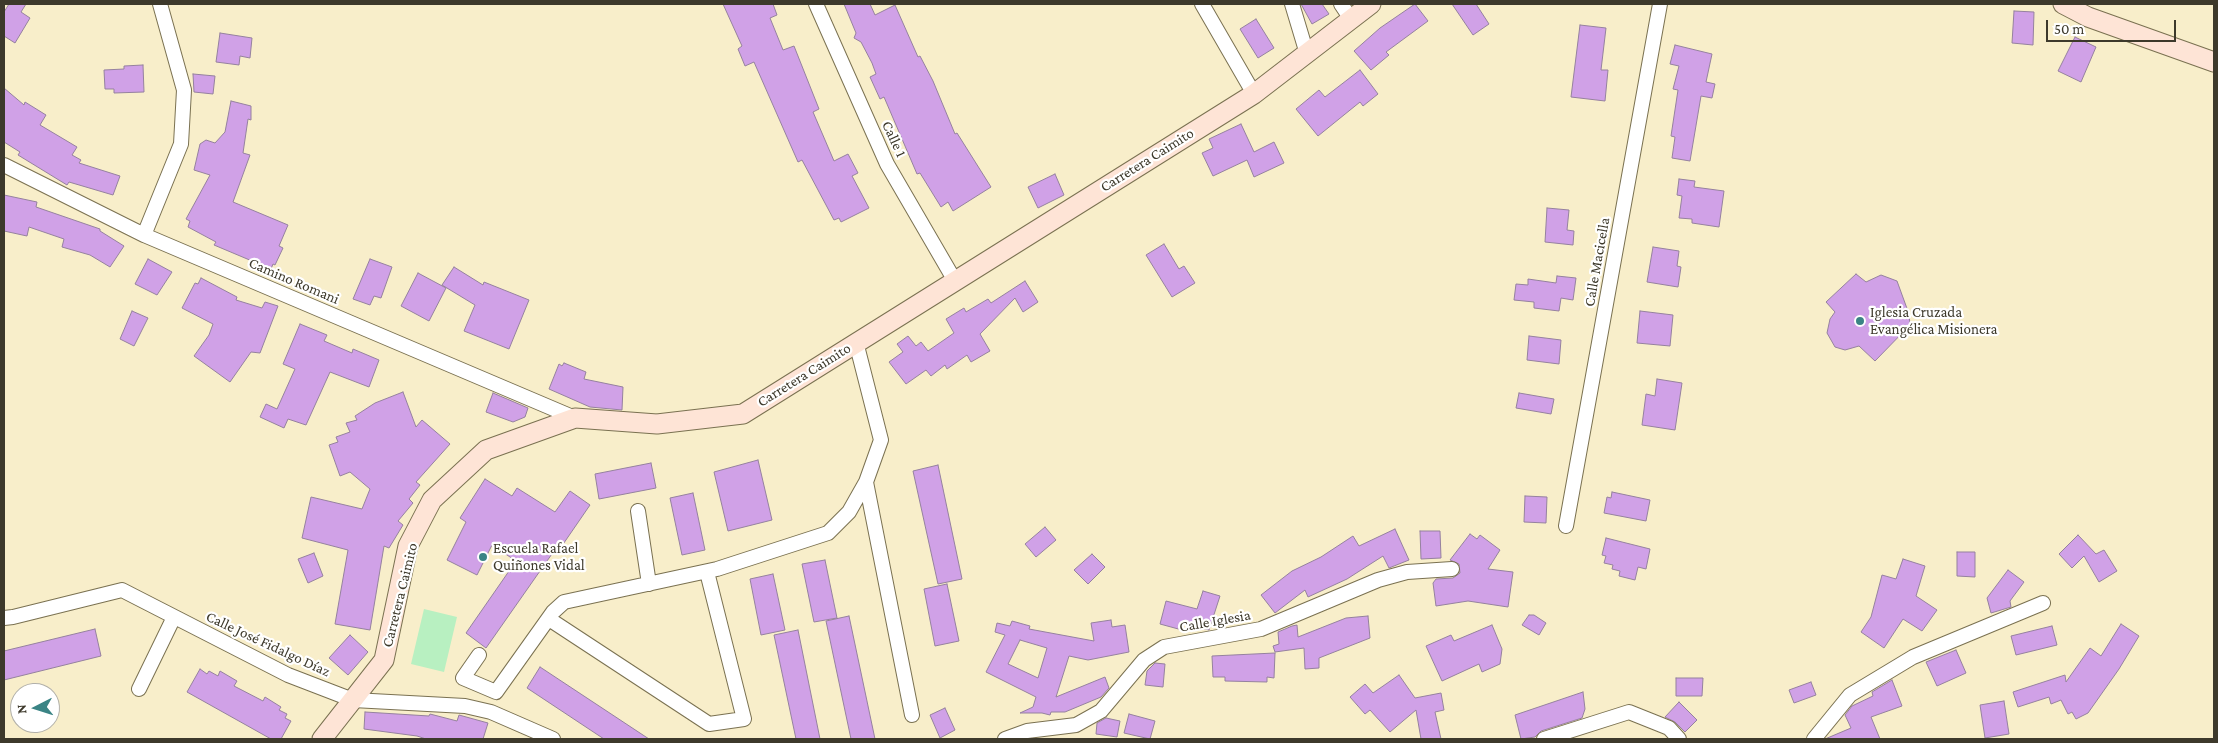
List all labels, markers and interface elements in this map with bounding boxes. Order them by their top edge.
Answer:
scale bar [2048,10,2178,42]
text: 50 m [2054,21,2084,37]
street label: Calle 1 [878,118,910,160]
street label: Carretera Caimito [1097,124,1197,196]
street label: Calle Macicella [1580,216,1614,308]
street label: Camino Romani [246,254,342,308]
place label: Iglesia Cruzada Evangélica Misionera [1870,303,1998,338]
marker: Iglesia Cruzada Evangélica Misionera [1854,315,1866,327]
street label: Carretera Caimito [754,339,854,411]
place label: Escuela Rafael Quiñones Vidal [493,539,585,574]
street label: Carretera Caimito [378,541,422,649]
marker: Escuela Rafael Quiñones Vidal [477,551,489,563]
street label: Calle Iglesia [1178,606,1252,636]
street label: Calle José Fidalgo Díaz [203,607,333,681]
north arrow [10,683,60,733]
text: N [13,704,29,715]

